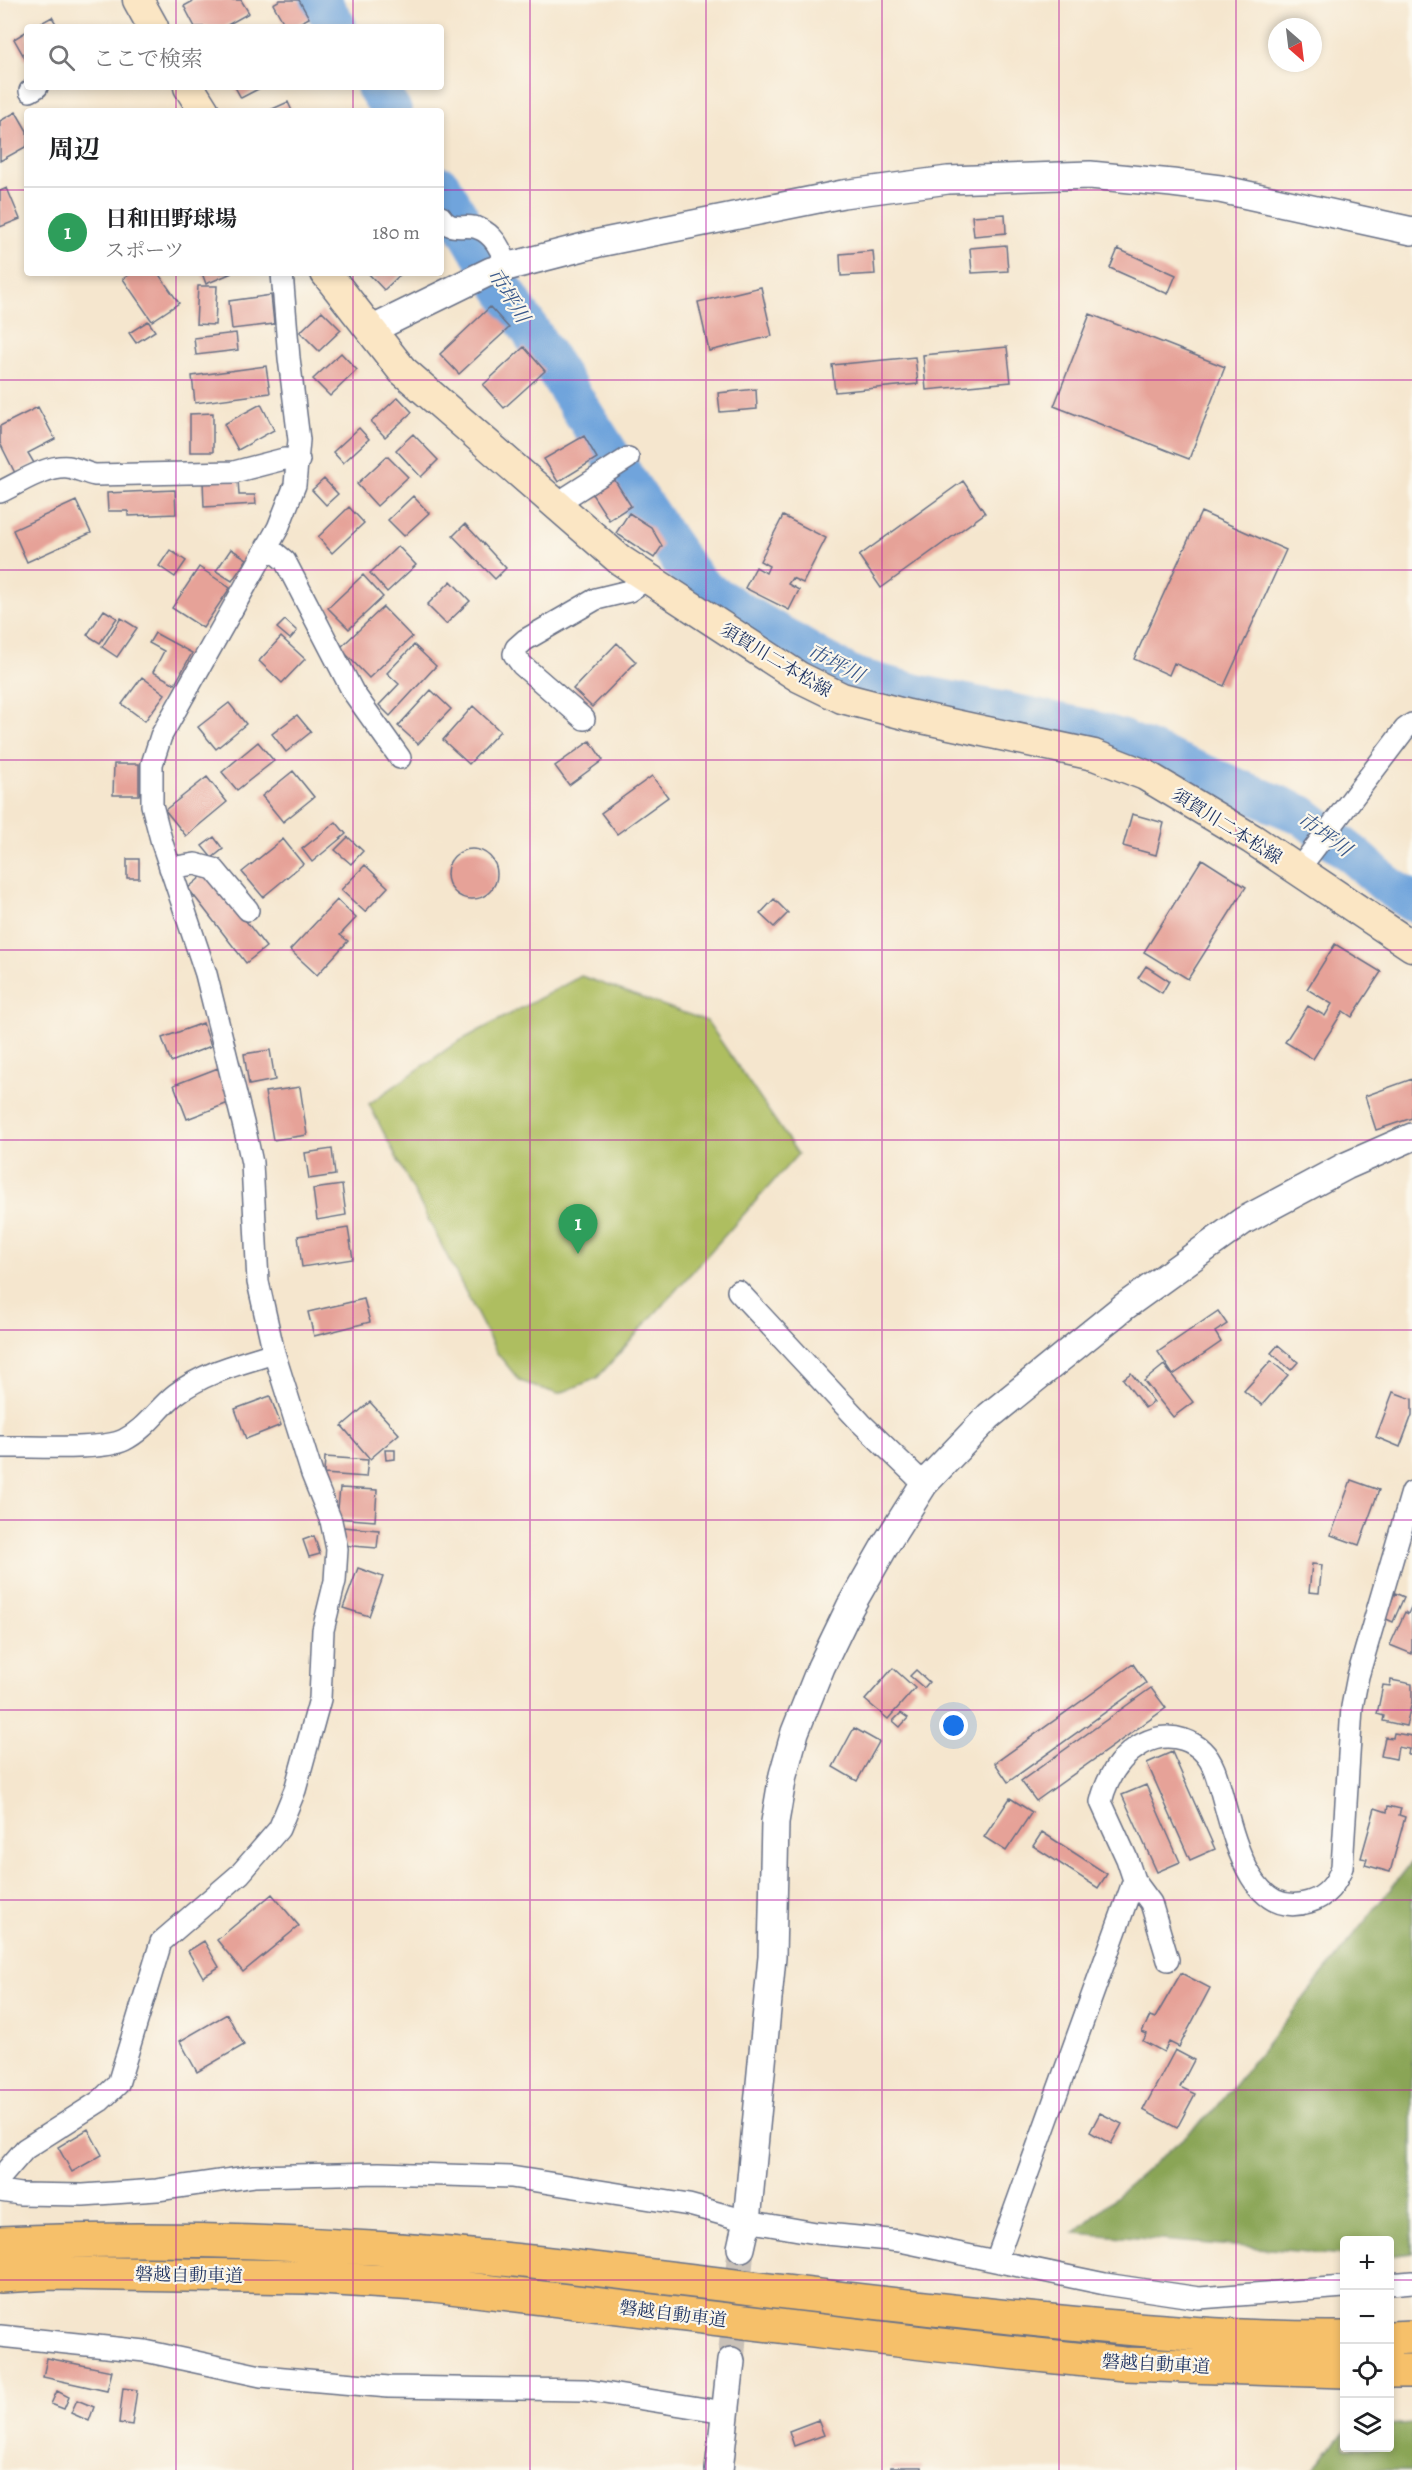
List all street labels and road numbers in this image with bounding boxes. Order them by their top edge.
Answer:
street label: 須賀川二本松線 [716,617,836,703]
street label: 須賀川二本松線 [1167,782,1287,870]
street label: 磐越自動車道 [135,2262,243,2288]
street label: 磐越自動車道 [618,2296,728,2332]
street label: 磐越自動車道 [1101,2349,1211,2379]

